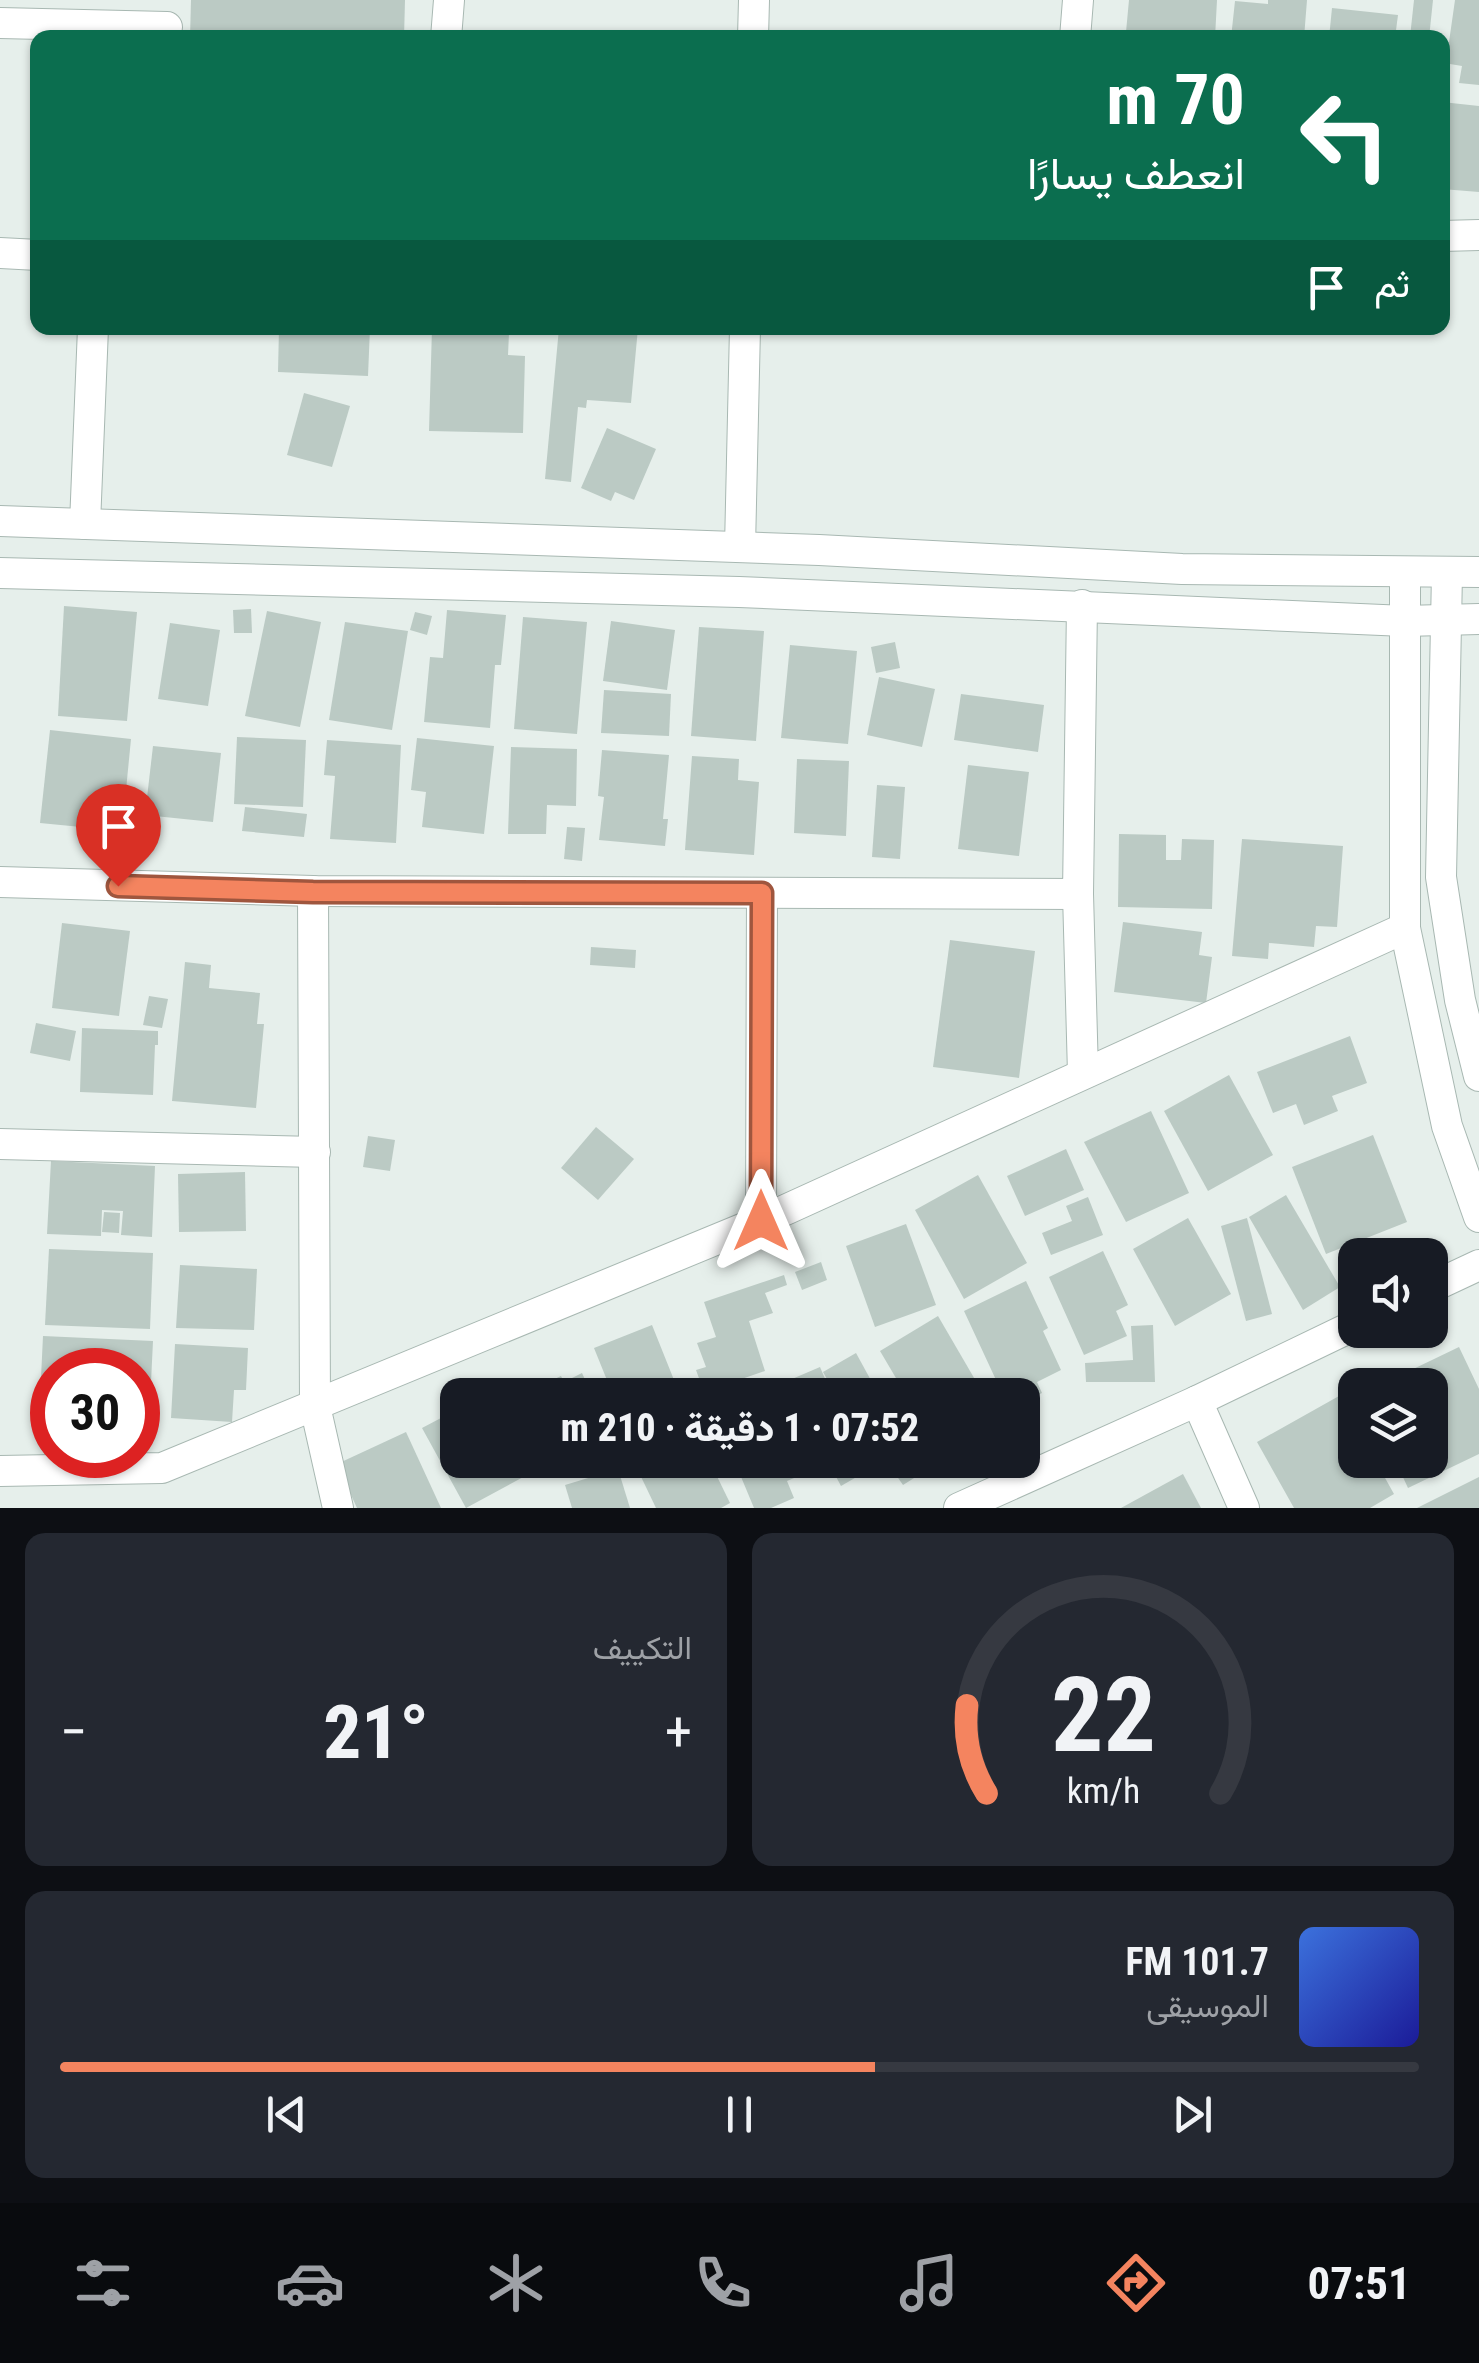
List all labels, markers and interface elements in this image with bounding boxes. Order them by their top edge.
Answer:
text: 70 m [1106,59,1245,141]
icon: left [1280,70,1410,200]
text: انعطف يسارًا [1027,147,1245,200]
icon: arrive [1299,260,1354,315]
text: ثم [1374,262,1410,306]
pin [76,784,161,887]
icon: arrive [91,799,146,854]
position arrow [709,1169,813,1273]
map controls [1338,1238,1448,1478]
button: sound [1338,1238,1448,1348]
speed limit sign: 30 [30,1348,160,1478]
button: layers [1338,1368,1448,1478]
text: 07:52 · 1 دقيقة · 210 m [561,1406,919,1450]
text: التكييف [593,1629,692,1667]
text: 22 [1050,1655,1156,1776]
text: 21° [323,1688,429,1776]
text: − [60,1700,88,1764]
text: + [665,1700,692,1764]
text: km/h [1066,1770,1140,1812]
text: 101.7 FM [1125,1940,1269,1984]
text: الموسيقى [1146,1987,1269,2025]
icon: previous [259,2087,314,2142]
icon: pause [712,2087,767,2142]
icon: next [1165,2087,1220,2142]
icon: filters [68,2248,138,2318]
icon: car [275,2248,345,2318]
icon: climate [481,2248,551,2318]
icon: phone [688,2248,758,2318]
icon: music [894,2248,964,2318]
icon: directions [1101,2248,1171,2318]
text: 07:51 [1307,2257,1411,2310]

